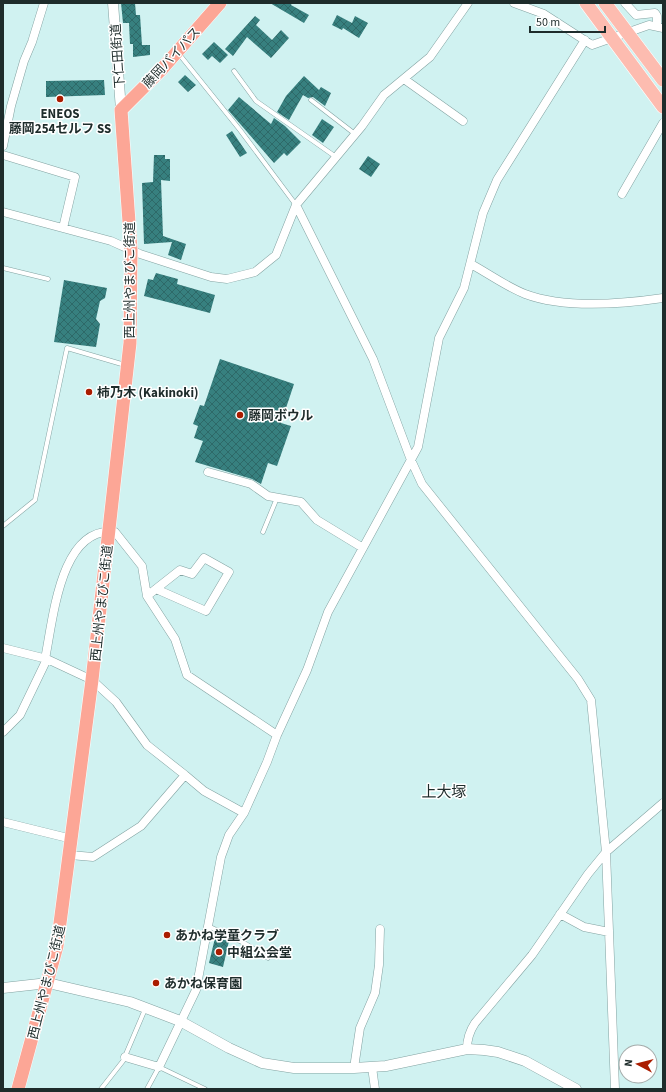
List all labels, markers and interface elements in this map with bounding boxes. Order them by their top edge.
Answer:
scale bar [530,8,605,34]
text: 50 m [536,14,560,31]
street label: 下仁田街道 [107,23,129,89]
street label: 藤岡バイパス [139,23,205,92]
marker: ENEOS 藤岡254セルフ SS [55,94,65,104]
place label: ENEOS 藤岡254セルフ SS [9,105,111,138]
street label: 西上州やまびこ街道 [121,221,139,339]
place label: 柿乃木 (Kakinoki) [97,384,198,402]
marker: 柿乃木 (Kakinoki) [84,387,94,397]
place label: 藤岡ボウル [248,407,313,425]
marker: 藤岡ボウル [235,410,245,420]
street label: 西上州やまびこ街道 [87,544,117,662]
district label: 上大塚 [421,782,467,803]
street label: 西上州やまびこ街道 [24,923,70,1041]
place label: あかね学童クラブ [175,927,279,945]
marker: あかね学童クラブ [162,930,172,940]
place label: 中組公会堂 [227,944,292,962]
marker: 中組公会堂 [214,947,224,957]
place label: あかね保育園 [164,975,242,993]
marker: あかね保育園 [151,978,161,988]
north arrow [618,1044,658,1084]
text: N [621,1058,636,1067]

